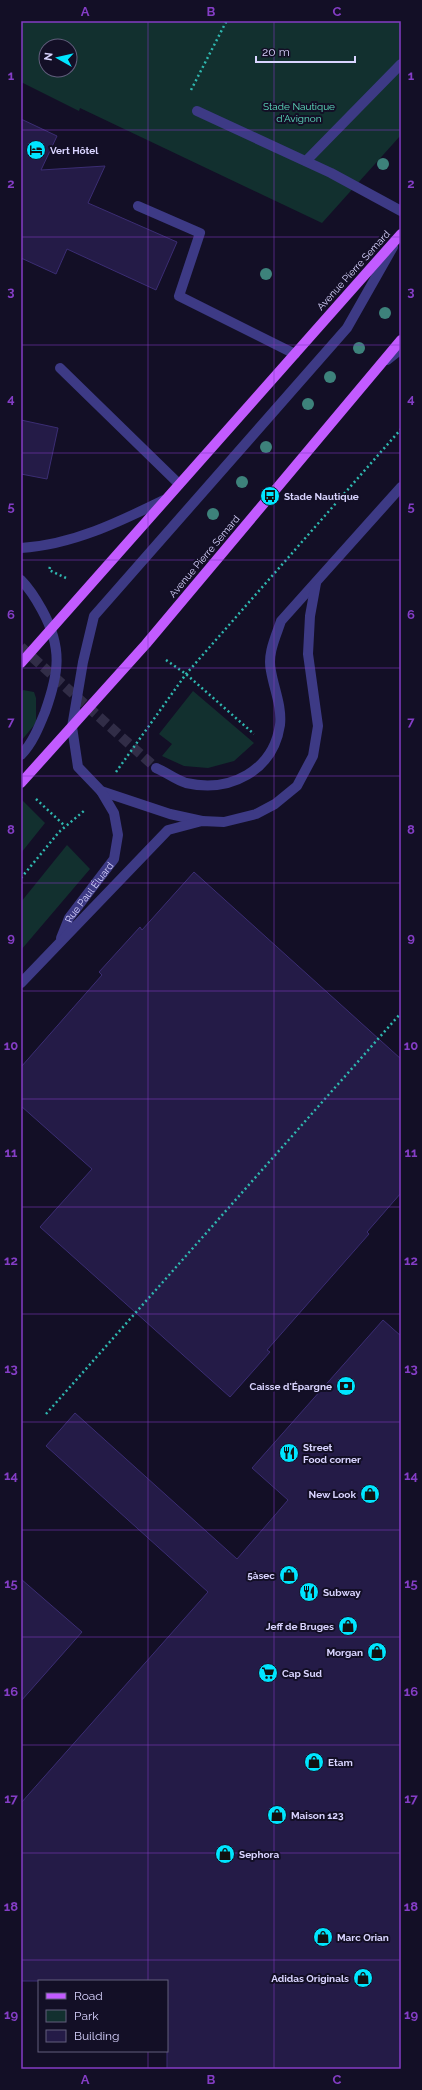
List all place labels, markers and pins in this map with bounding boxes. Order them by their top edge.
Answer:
hotel icon: Vert Hôtel [25,139,47,161]
place label: Vert Hôtel [50,145,99,156]
bus stop icon: Stade Nautique [259,485,281,507]
place label: Stade Nautique [284,491,359,502]
bank icon: Caisse d'Épargne [335,1375,357,1397]
place label: Caisse d'Épargne [250,1381,332,1392]
restaurant icon: Street Food corner [278,1442,300,1464]
place label: Street Food corner [303,1442,361,1465]
shop icon: New Look [359,1483,381,1505]
place label: New Look [309,1489,356,1500]
shop icon: 5àsec [278,1564,300,1586]
place label: 5àsec [247,1570,275,1581]
restaurant icon: Subway [298,1581,320,1603]
place label: Subway [323,1587,361,1598]
shop icon: Jeff de Bruges [337,1615,359,1637]
place label: Jeff de Bruges [266,1621,334,1632]
shop icon: Morgan [366,1641,388,1663]
place label: Morgan [326,1647,363,1658]
supermarket icon: Cap Sud [257,1662,279,1684]
place label: Cap Sud [282,1668,323,1679]
shop icon: Etam [303,1751,325,1773]
place label: Etam [328,1757,353,1768]
shop icon: Maison 123 [266,1804,288,1826]
place label: Maison 123 [291,1810,344,1821]
shop icon: Sephora [214,1843,236,1865]
place label: Sephora [239,1849,279,1860]
shop icon: Marc Orian [312,1926,334,1948]
place label: Marc Orian [337,1932,389,1943]
shop icon: Adidas Originals [352,1967,374,1989]
place label: Adidas Originals [271,1973,349,1984]

